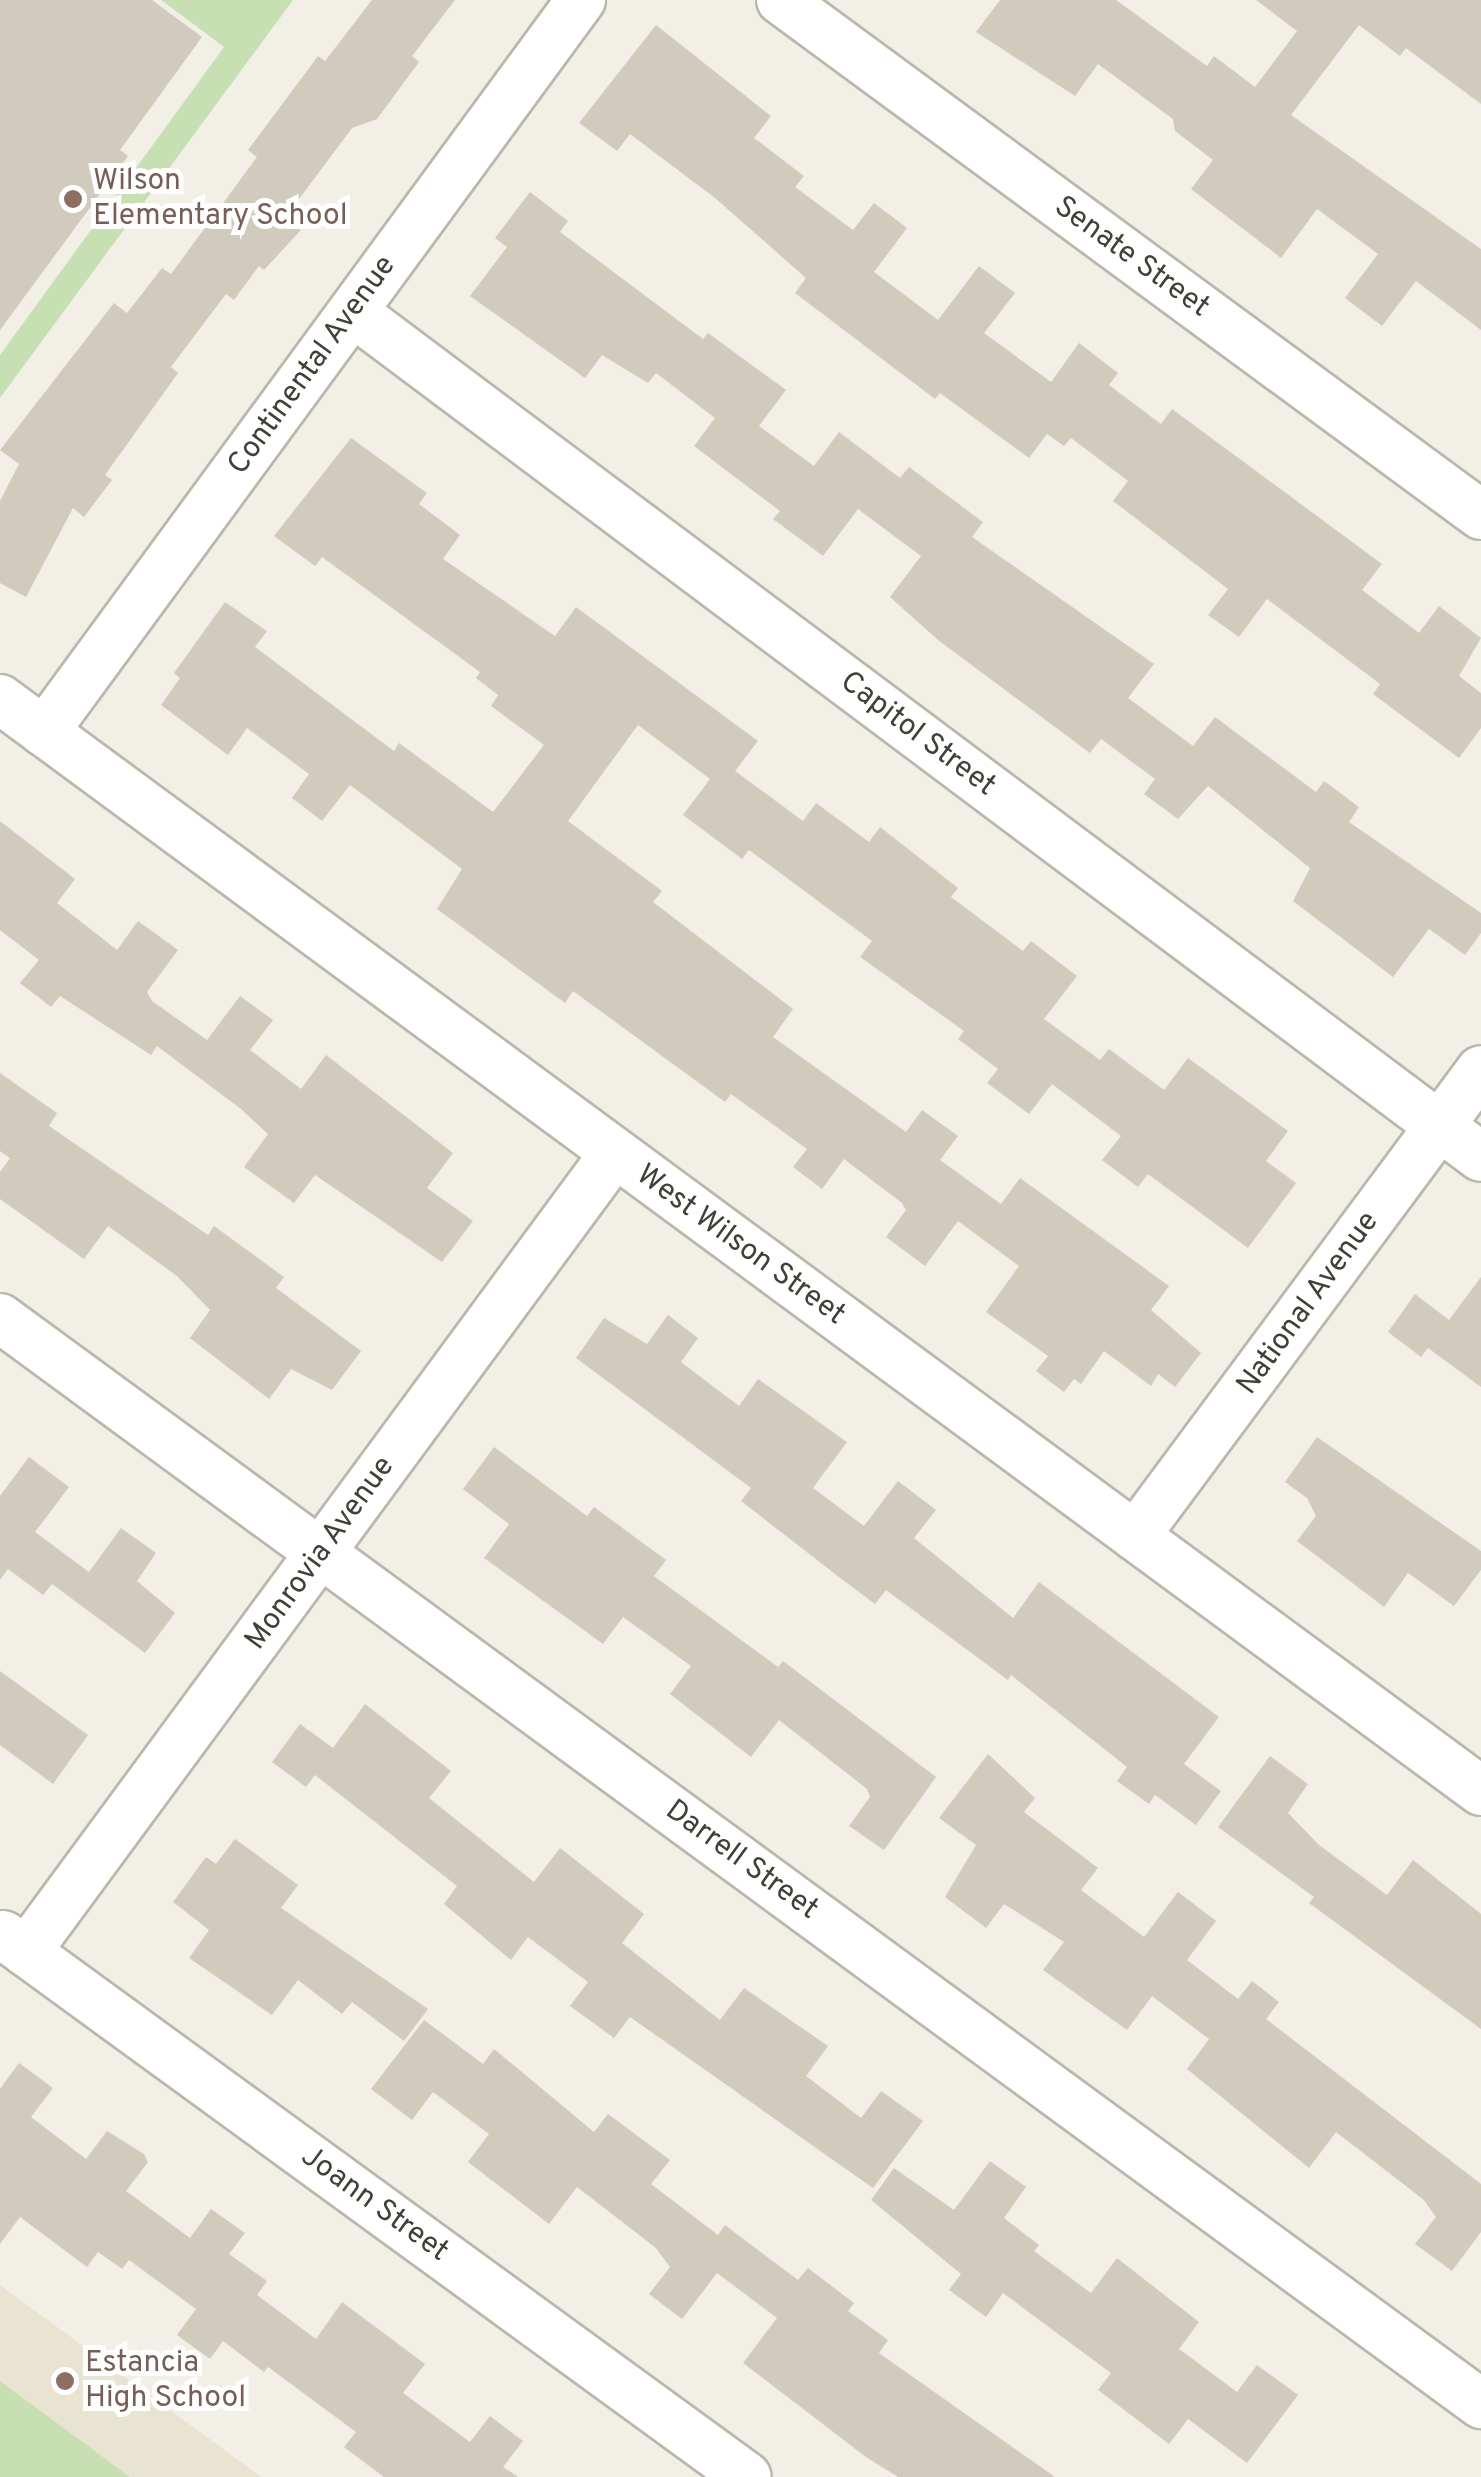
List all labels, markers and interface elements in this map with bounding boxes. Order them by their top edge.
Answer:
place label: Wilson Elementary School [93,164,348,234]
marker: Wilson Elementary School [62,188,84,210]
street label: Senate Street [1046,190,1216,326]
street label: Continental Avenue [221,249,405,483]
street label: Capitol Street [832,665,1002,805]
street label: West Wilson Street [628,1158,852,1334]
street label: National Avenue [1230,1205,1388,1403]
street label: Monrovia Avenue [238,1450,404,1658]
street label: Darrell Street [658,1794,824,1928]
street label: Joann Street [293,2139,455,2271]
place label: Estancia High School [85,2346,246,2416]
marker: Estancia High School [54,2370,76,2392]

